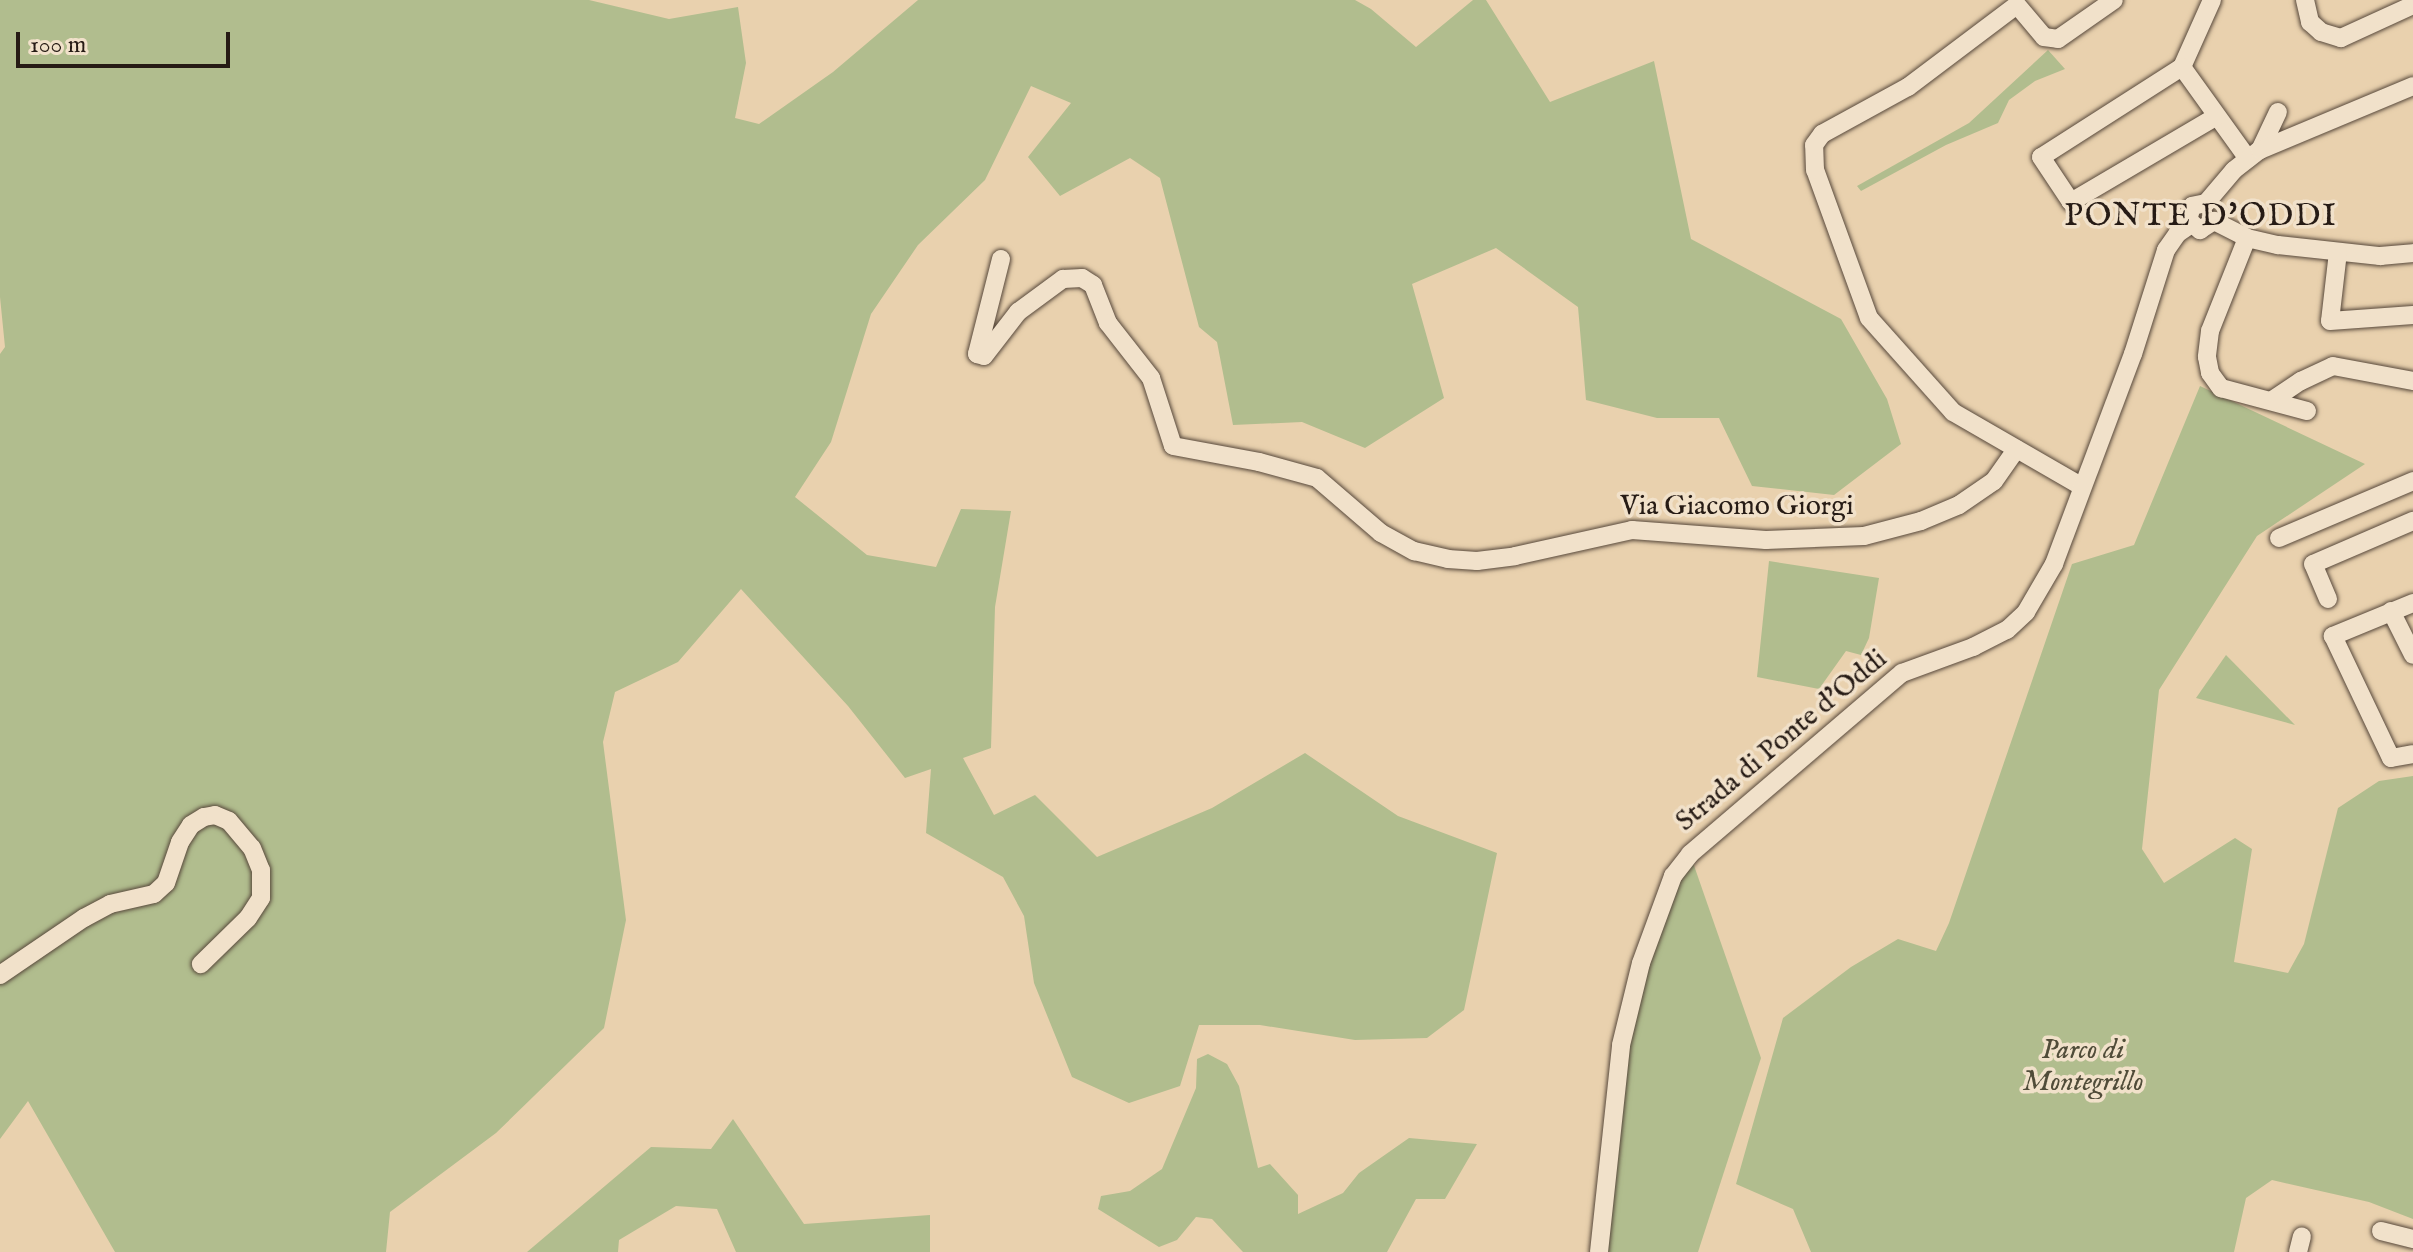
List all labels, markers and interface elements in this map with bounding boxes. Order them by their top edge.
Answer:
scale bar [20,16,234,66]
text: 100 m [30,30,86,61]
district label: PONTE D'ODDI [2064,198,2338,236]
street label: Via Giacomo Giorgi [1620,490,1854,524]
street label: Strada di Ponte d'Oddi [1670,643,1894,839]
park label: Parco di Montegrillo [2023,1034,2143,1100]

